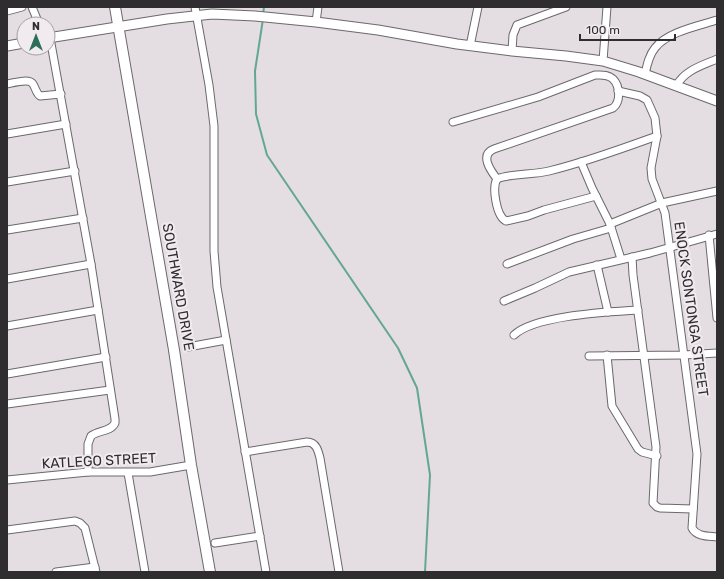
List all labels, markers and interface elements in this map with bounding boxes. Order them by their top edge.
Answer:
north arrow [16,16,56,56]
scale bar [580,16,675,42]
text: N [32,20,40,33]
text: 100 m [586,23,620,37]
street label: ENOCK SONTONGA STREET [670,220,712,398]
street label: SOUTHWARD DRIVE [158,222,198,352]
street label: KATLEGO STREET [41,450,157,472]

